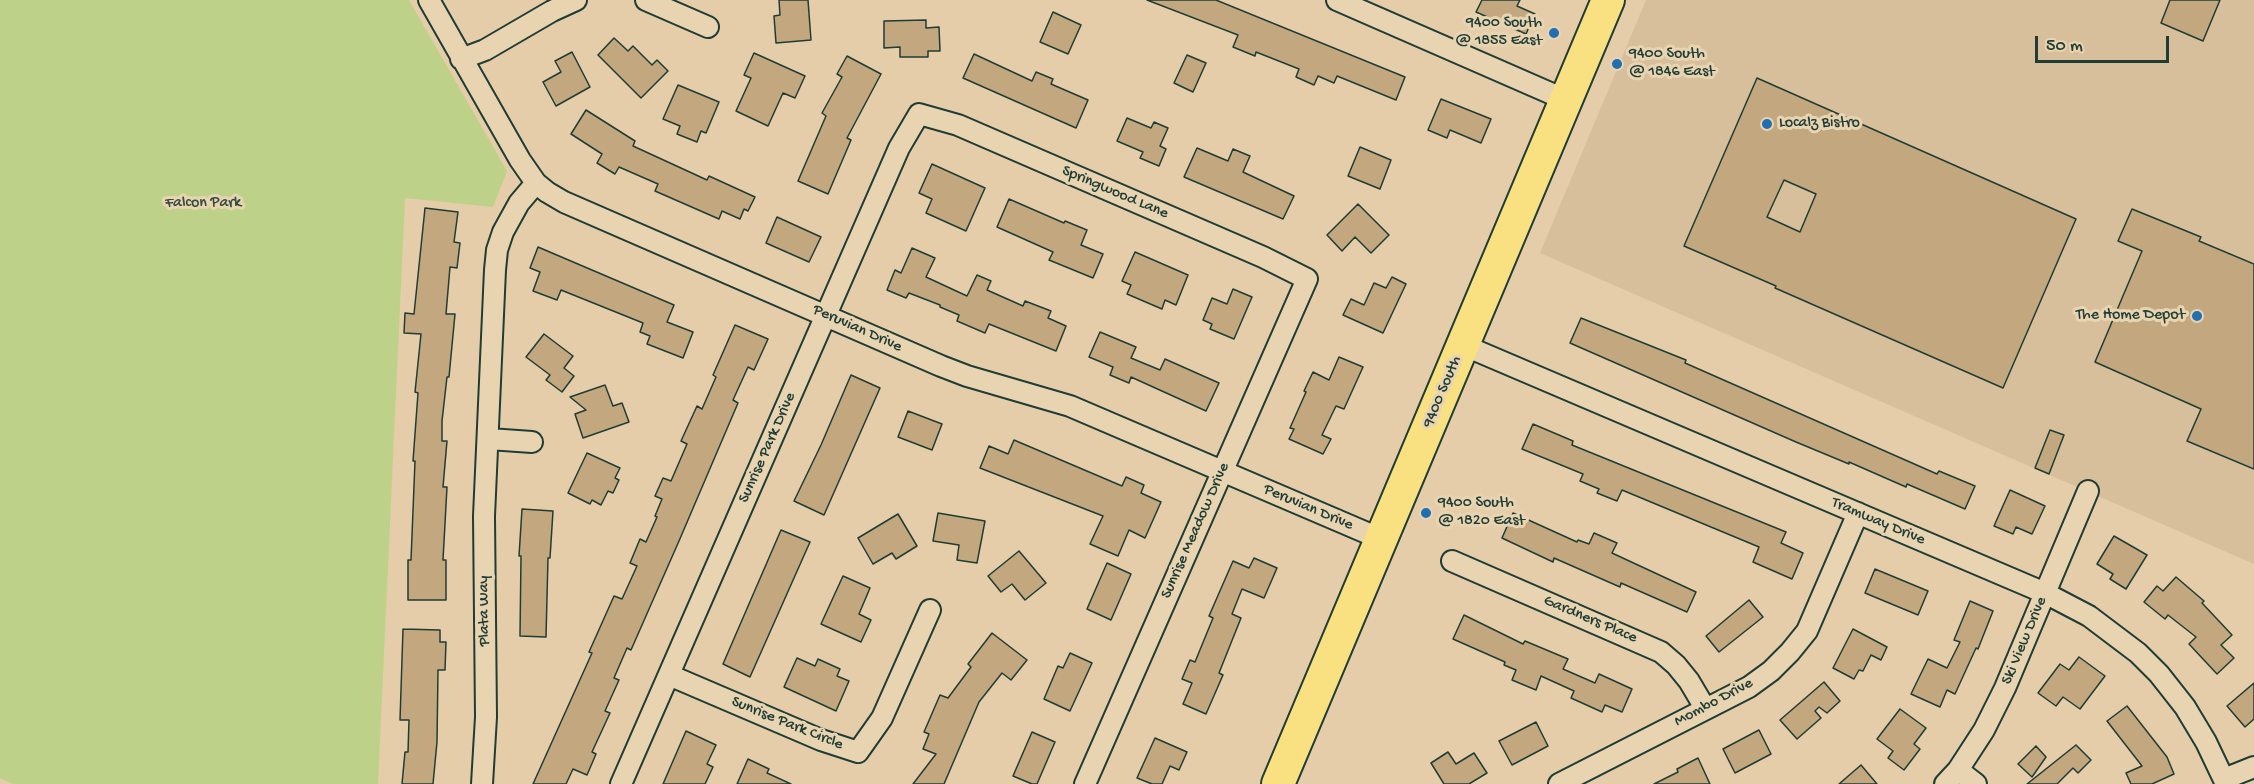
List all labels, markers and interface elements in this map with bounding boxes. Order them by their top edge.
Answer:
place label: 9400 South @ 1855 East [1455,14,1542,52]
scale bar [2038,24,2172,62]
marker: 9400 South @ 1855 East [1547,26,1561,40]
text: 50 m [2046,36,2083,57]
place label: 9400 South @ 1846 East [1629,45,1715,83]
marker: 9400 South @ 1846 East [1610,57,1624,71]
place label: Localz Bistro [1779,114,1860,134]
marker: Localz Bistro [1760,117,1774,131]
street label: Springwood Lane [1059,162,1171,224]
park label: Falcon Park [165,194,241,214]
street label: Peruvian Drive [809,301,905,357]
place label: The Home Depot [2076,306,2185,326]
marker: The Home Depot [2190,309,2204,323]
street label: 9400 South [1419,353,1467,431]
street label: Sunrise Park Drive [735,390,801,506]
street label: Sunrise Meadow Drive [1157,460,1235,602]
street label: Peruvian Drive [1260,480,1356,536]
place label: 9400 South @ 1820 East [1438,494,1525,532]
street label: Tramway Drive [1828,494,1928,550]
marker: 9400 South @ 1820 East [1419,506,1433,520]
street label: Plata Way [475,575,495,647]
street label: Gardners Place [1540,592,1640,648]
street label: Ski View Drive [1998,594,2052,688]
street label: Mombo Drive [1671,674,1757,732]
street label: Sunrise Park Circle [728,693,846,755]

